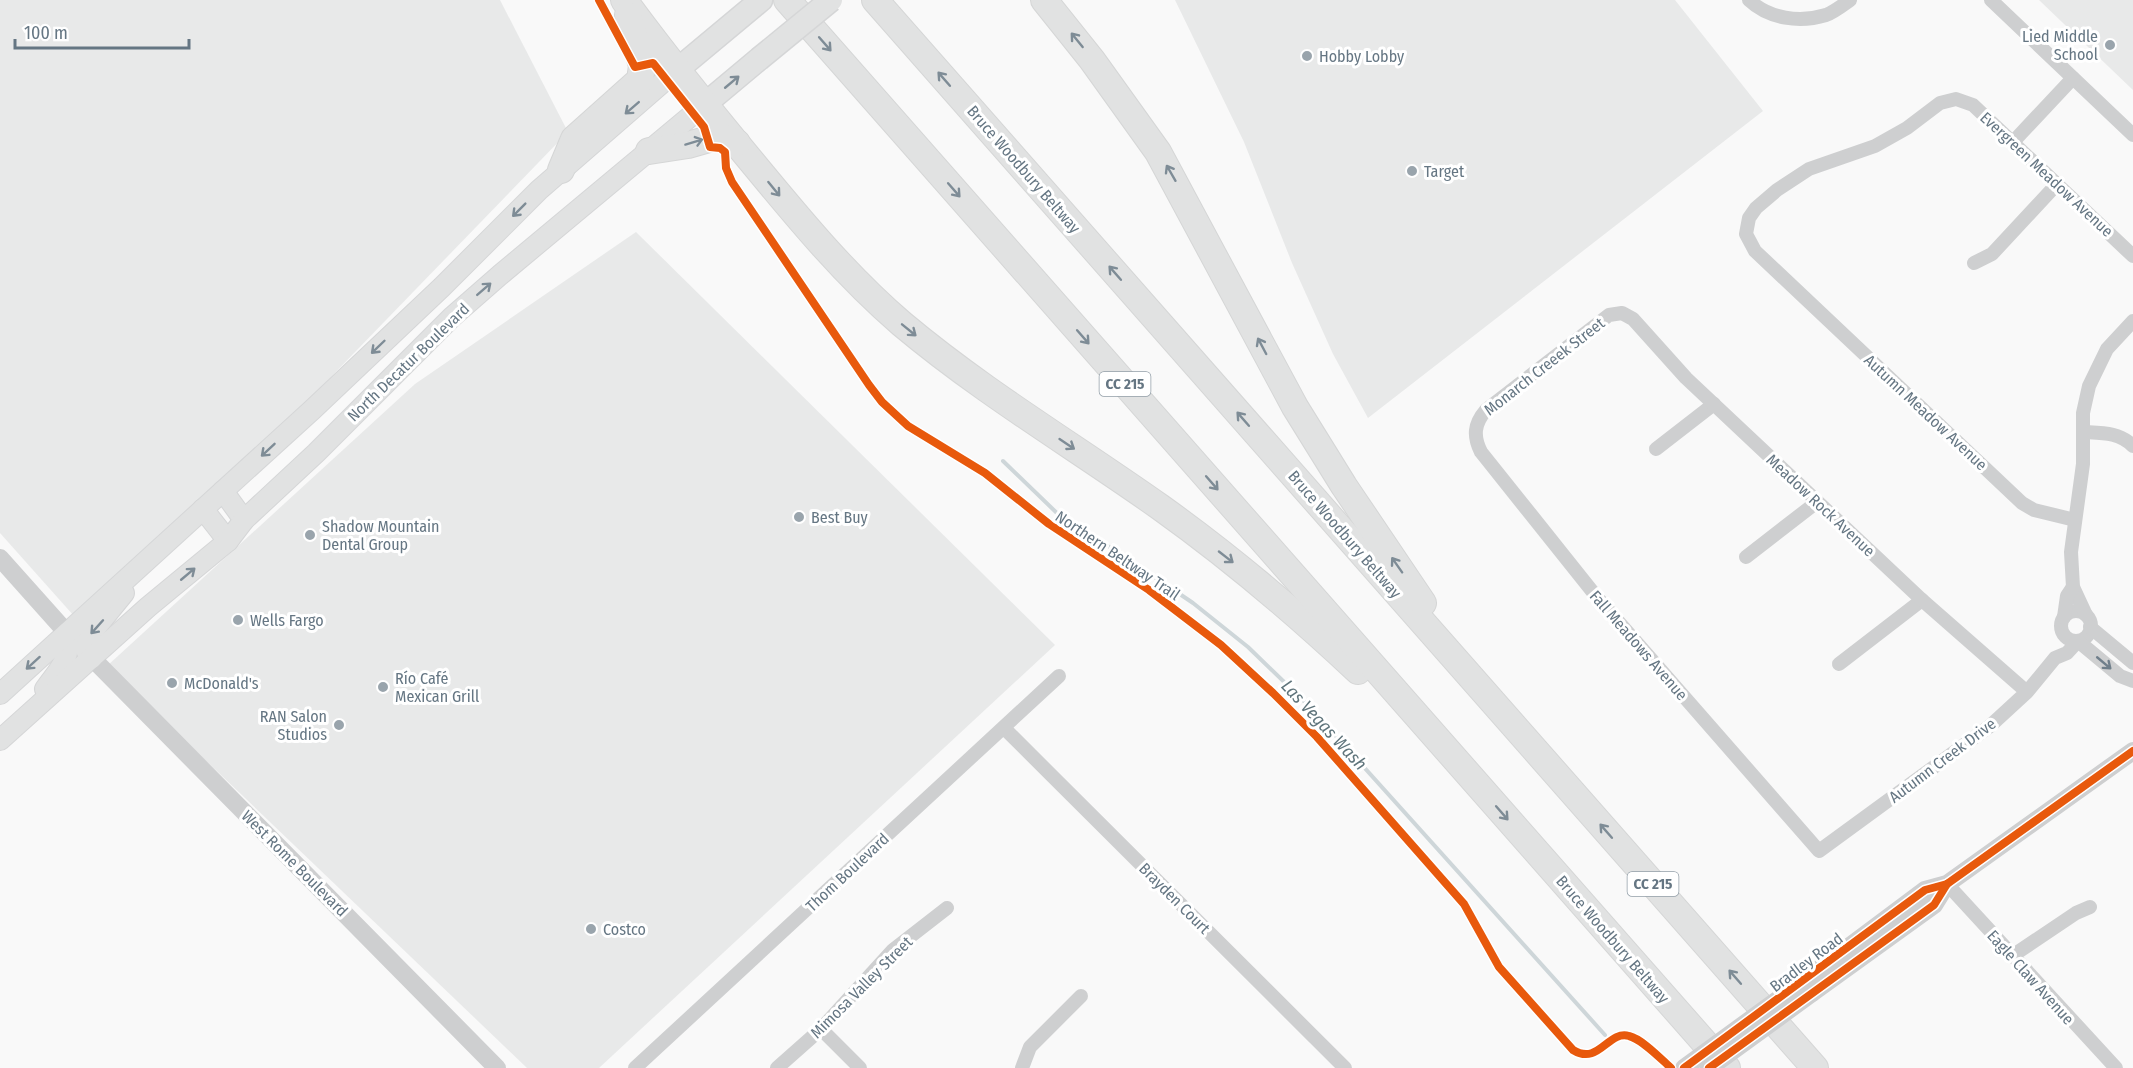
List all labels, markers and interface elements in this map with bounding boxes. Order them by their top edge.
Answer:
scale bar [15,12,189,50]
text: 100 m [24,22,68,44]
place label: Lied Middle School [2022,27,2098,64]
one-way arrow [1071,33,1084,49]
one-way arrow [818,36,832,51]
marker: Lied Middle School [2103,38,2117,52]
place label: Hobby Lobby [1319,47,1405,66]
marker: Hobby Lobby [1300,49,1314,63]
one-way arrow [937,72,951,87]
one-way arrow [724,75,739,89]
one-way arrow [624,102,640,115]
street label: Bruce Woodbury Beltway [963,102,1085,238]
street label: Evergreen Meadow Avenue [1976,108,2117,241]
one-way arrow [684,136,703,147]
place label: Target [1424,162,1465,181]
marker: Target [1405,164,1419,178]
one-way arrow [1165,165,1177,182]
one-way arrow [767,181,781,196]
one-way arrow [947,182,961,197]
one-way arrow [511,203,526,218]
one-way arrow [1108,265,1121,281]
one-way arrow [476,282,491,296]
street label: North Decatur Boulevard [344,299,473,425]
street label: Monarch Creeek Street [1480,313,1609,419]
one-way arrow [901,323,917,336]
one-way arrow [1076,329,1090,344]
one-way arrow [1256,337,1267,355]
one-way arrow [371,340,386,354]
street label: Autumn Meadow Avenue [1860,350,1991,474]
road number: CC 215 [1100,372,1150,396]
one-way arrow [1236,412,1250,427]
one-way arrow [1058,438,1075,450]
one-way arrow [261,443,276,457]
street label: Meadow Rock Avenue [1763,450,1879,561]
street label: Bruce Woodbury Beltway [1284,467,1406,603]
one-way arrow [1205,475,1219,490]
street label: Northern Beltway Trail [1052,507,1184,604]
place label: Best Buy [811,508,869,527]
marker: Best Buy [792,510,806,524]
place label: Shadow Mountain Dental Group [322,517,439,554]
marker: Shadow Mountain Dental Group [303,528,317,542]
one-way arrow [1218,550,1234,563]
one-way arrow [1391,557,1403,574]
one-way arrow [180,567,195,581]
street label: Fall Meadows Avenue [1586,587,1691,704]
place label: Wells Fargo [250,611,324,630]
marker: Wells Fargo [231,613,245,627]
one-way arrow [90,619,104,634]
one-way arrow [26,656,41,670]
one-way arrow [2096,656,2111,670]
place label: Río Café Mexican Grill [395,669,479,706]
place label: McDonald's [184,674,259,693]
water label: Las Vegas Wash [1276,675,1372,775]
marker: McDonald's [165,676,179,690]
marker: Río Café Mexican Grill [376,680,390,694]
place label: RAN Salon Studios [260,707,327,744]
street label: Autumn Creek Drive [1885,714,2000,807]
marker: RAN Salon Studios [332,718,346,732]
one-way arrow [1495,805,1509,820]
street label: West Rome Boulevard [238,806,352,920]
one-way arrow [1599,824,1613,839]
street label: Thom Boulevard [802,829,893,916]
street label: Brayden Court [1135,859,1215,938]
street label: Bruce Woodbury Beltway [1552,872,1674,1008]
road number: CC 215 [1628,872,1678,896]
place label: Costco [603,920,646,939]
marker: Costco [584,922,598,936]
street label: Eagle Claw Avenue [1983,926,2078,1029]
street label: Bradley Road [1766,929,1846,996]
street label: Mimosa Valley Street [807,932,917,1042]
one-way arrow [1728,970,1742,985]

